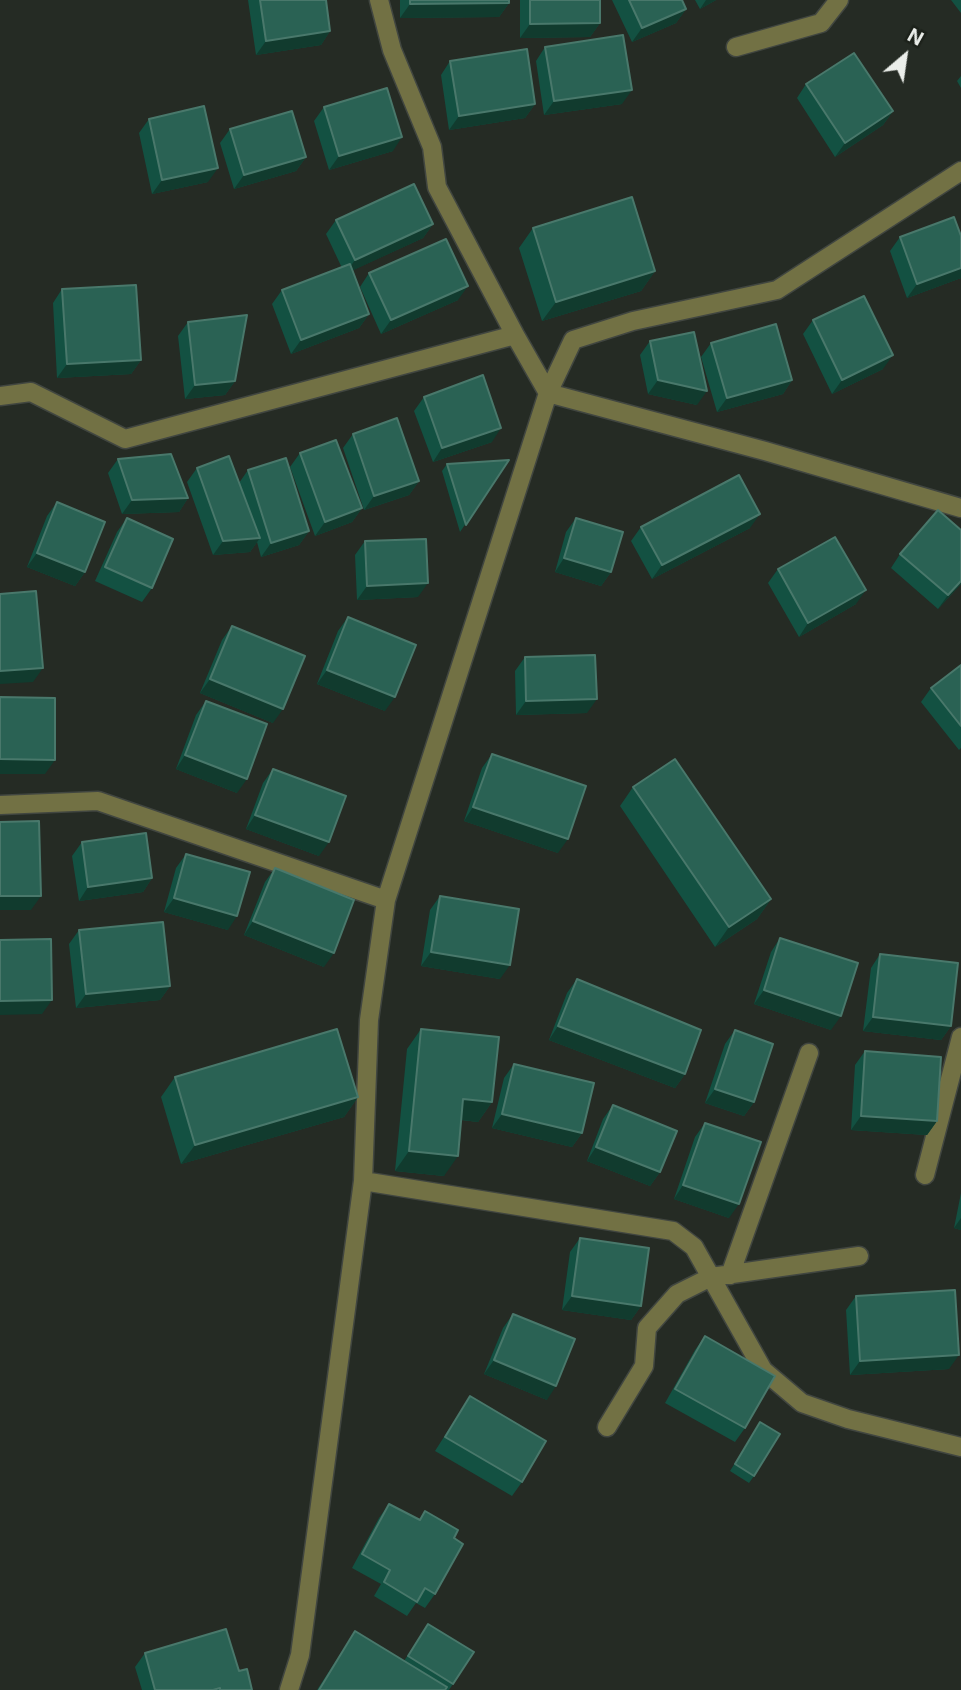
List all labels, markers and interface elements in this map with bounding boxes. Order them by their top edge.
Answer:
north arrow [870,21,940,91]
text: N [904,24,927,51]

